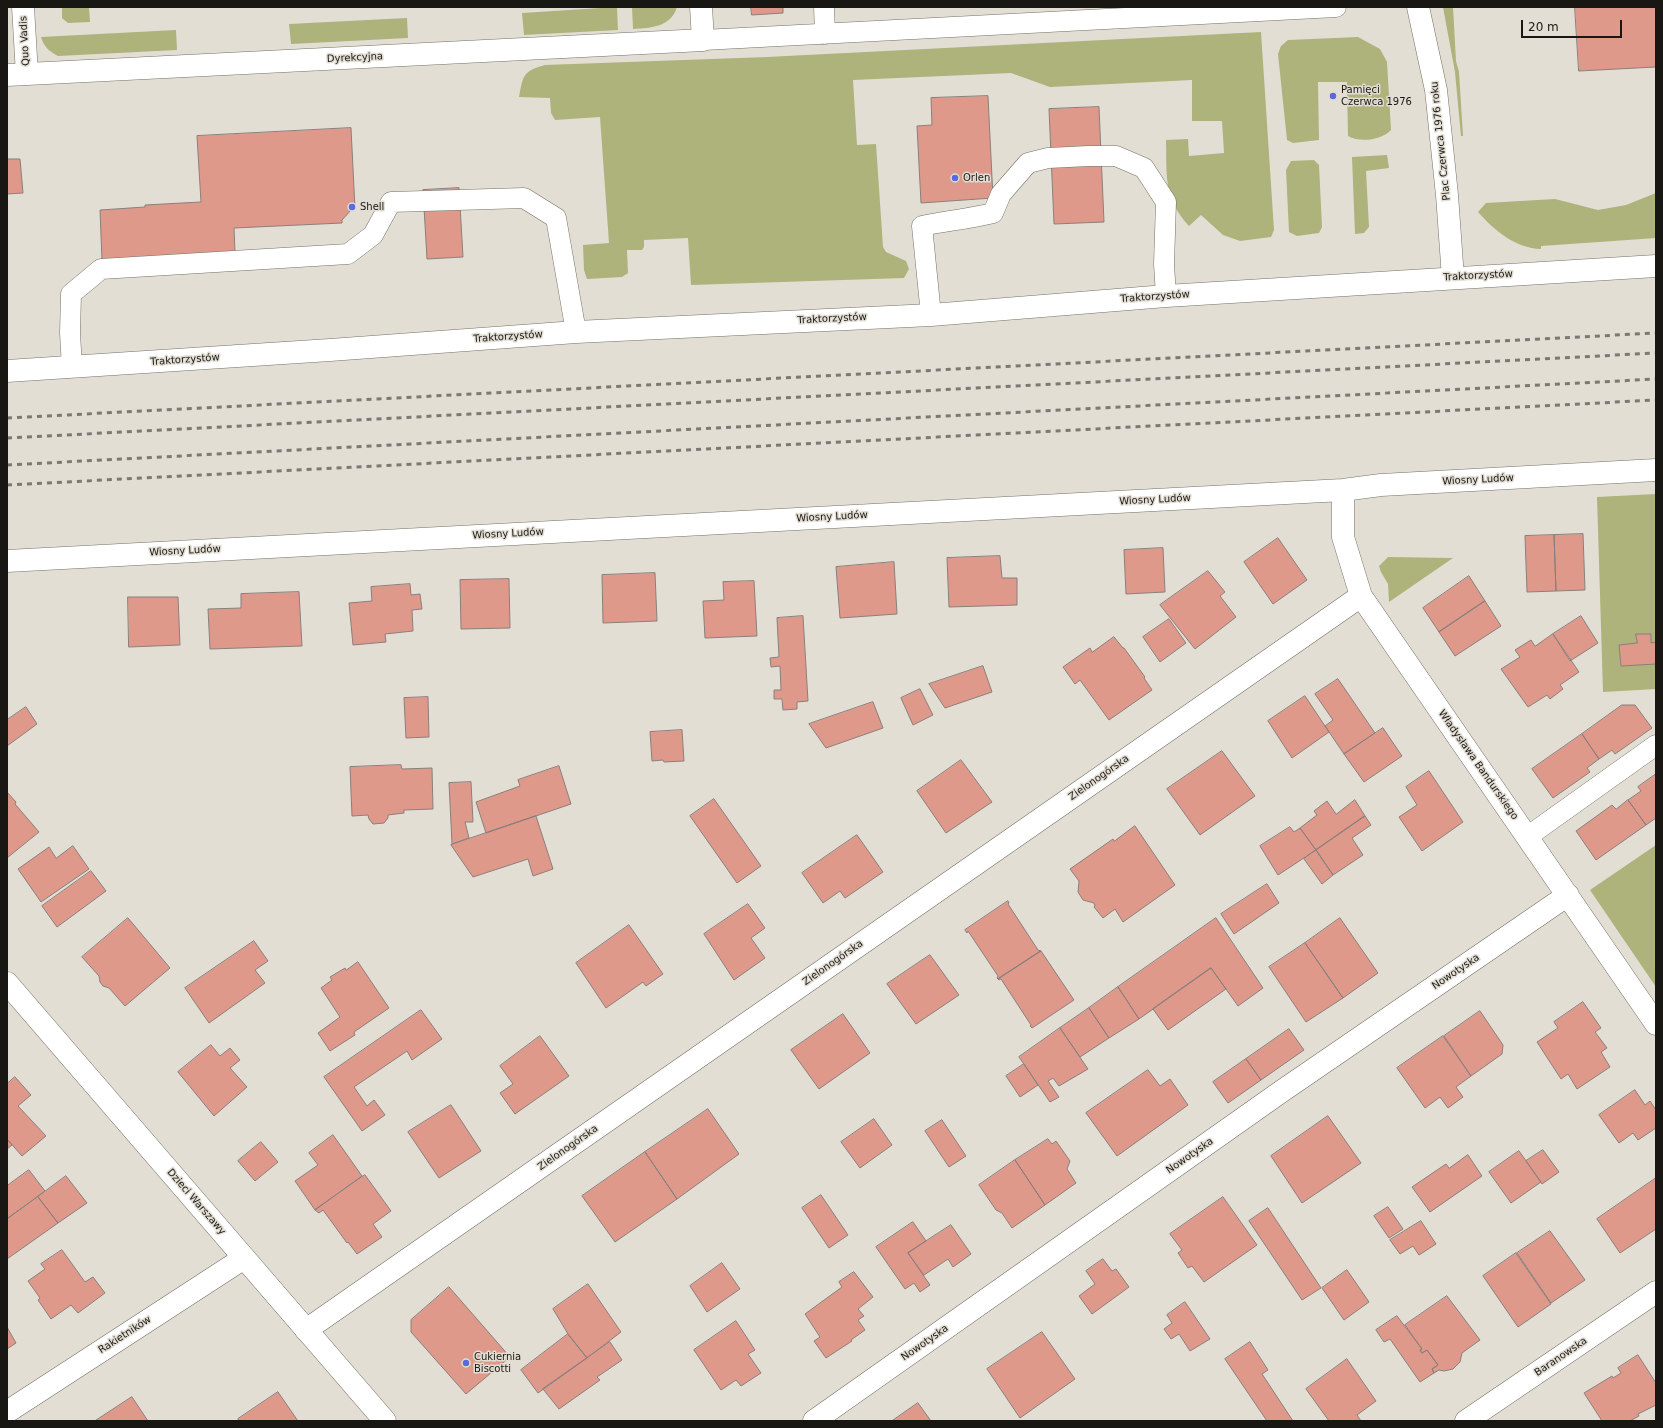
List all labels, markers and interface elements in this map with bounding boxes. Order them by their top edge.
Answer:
scale bar [1523,12,1624,38]
street label: Quo Vadis [18,16,32,66]
text: 20 m [1528,20,1559,34]
street label: Dyrekcyjna [327,51,383,65]
street label: Plac Czerwca 1976 roku [1429,81,1453,201]
place label: Pamięci Czerwca 1976 [1341,84,1412,108]
marker: Pamięci Czerwca 1976 [1328,91,1338,101]
place label: Orlen [963,172,990,184]
marker: Orlen [950,173,960,183]
place label: Shell [360,201,384,213]
marker: Shell [347,202,357,212]
street label: Traktorzystów [1443,268,1513,284]
street label: Traktorzystów [1120,289,1190,305]
street label: Traktorzystów [797,311,867,327]
street label: Traktorzystów [473,329,543,345]
street label: Traktorzystów [150,352,220,368]
street label: Wiosny Ludów [1442,472,1514,488]
street label: Wiosny Ludów [1119,492,1191,508]
street label: Wiosny Ludów [796,509,868,525]
street label: Wiosny Ludów [472,526,544,542]
street label: Wiosny Ludów [149,543,221,559]
street label: Władysława Bandurskiego [1435,708,1521,822]
street label: Zielonogórska [1067,753,1131,803]
street label: Zielonogórska [801,938,865,988]
street label: Nowotyska [1430,952,1482,992]
street label: Zielonogórska [536,1123,600,1173]
street label: Nowotyska [1164,1135,1216,1177]
street label: Dzieci Warszawy [164,1167,228,1237]
street label: Rakietników [96,1314,154,1356]
street label: Nowotyska [899,1322,951,1364]
street label: Baranowska [1532,1335,1590,1379]
place label: Cukiernia Biscotti [474,1351,521,1374]
marker: Cukiernia Biscotti [461,1358,471,1368]

